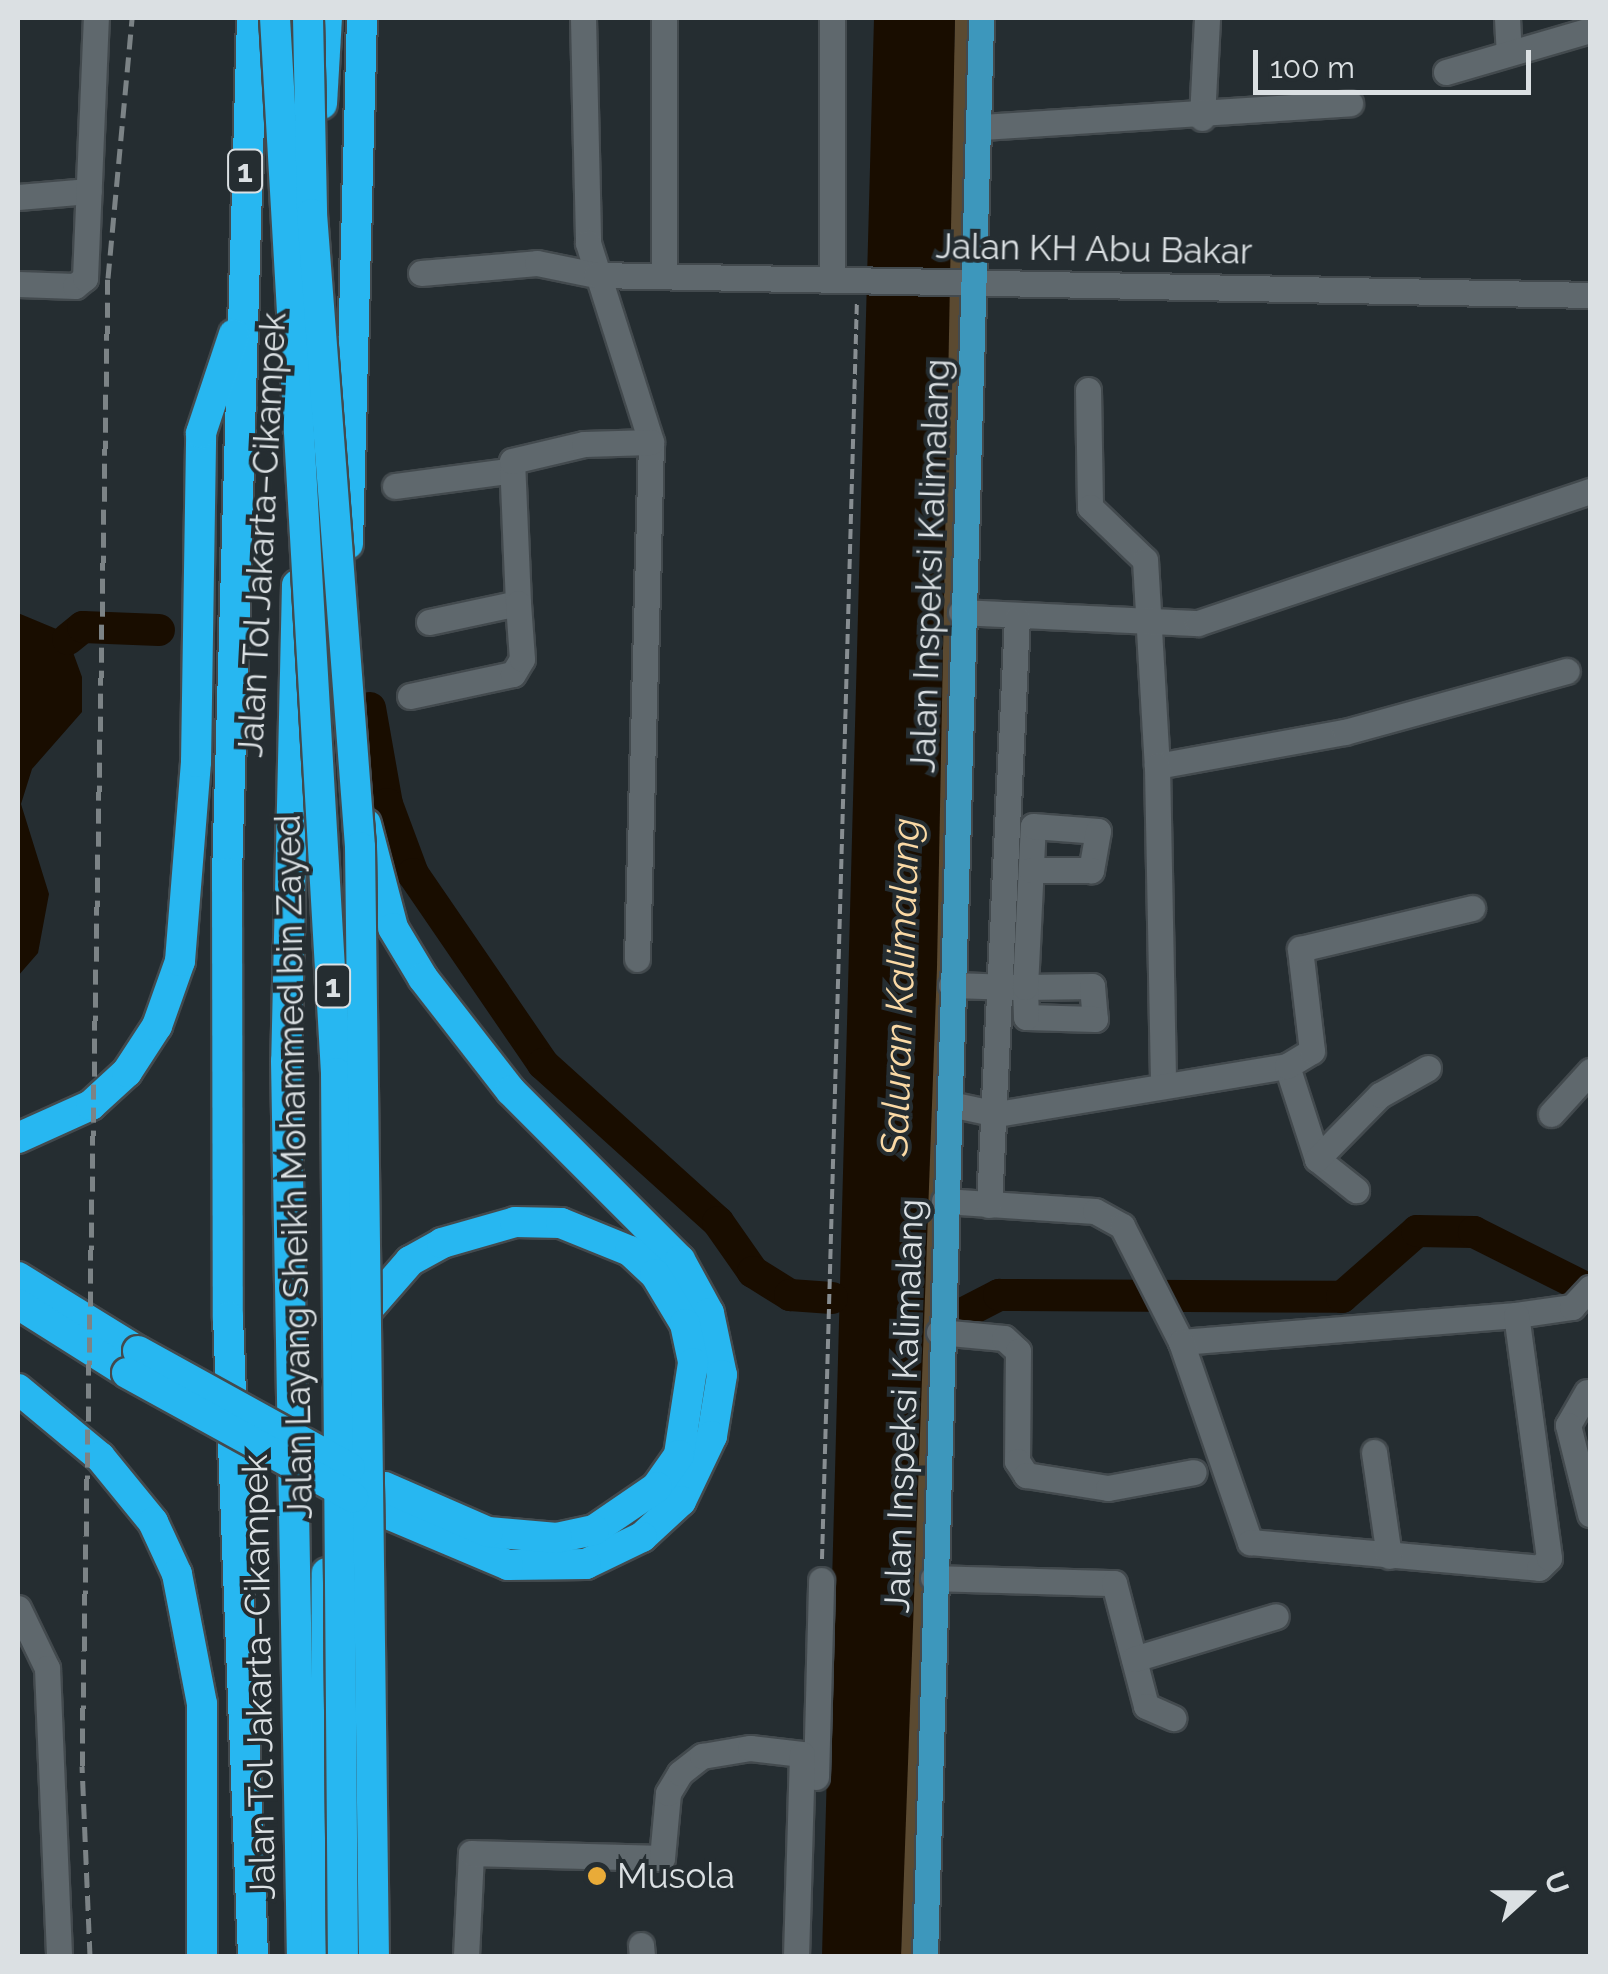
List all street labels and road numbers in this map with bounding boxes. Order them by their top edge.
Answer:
road number: 1 [225,144,265,198]
street label: Jalan KH Abu Bakar [935,225,1253,273]
street label: Jalan Tol Jakarta–Cikampek [229,310,295,760]
street label: Jalan Inspeksi Kalimalang [902,358,958,774]
street label: Jalan Layang Sheikh Mohammed bin Zayed [267,814,321,1520]
road number: 1 [313,959,353,1013]
street label: Jalan Inspeksi Kalimalang [876,1198,932,1614]
street label: Jalan Tol Jakarta–Cikampek [234,1452,284,1902]

